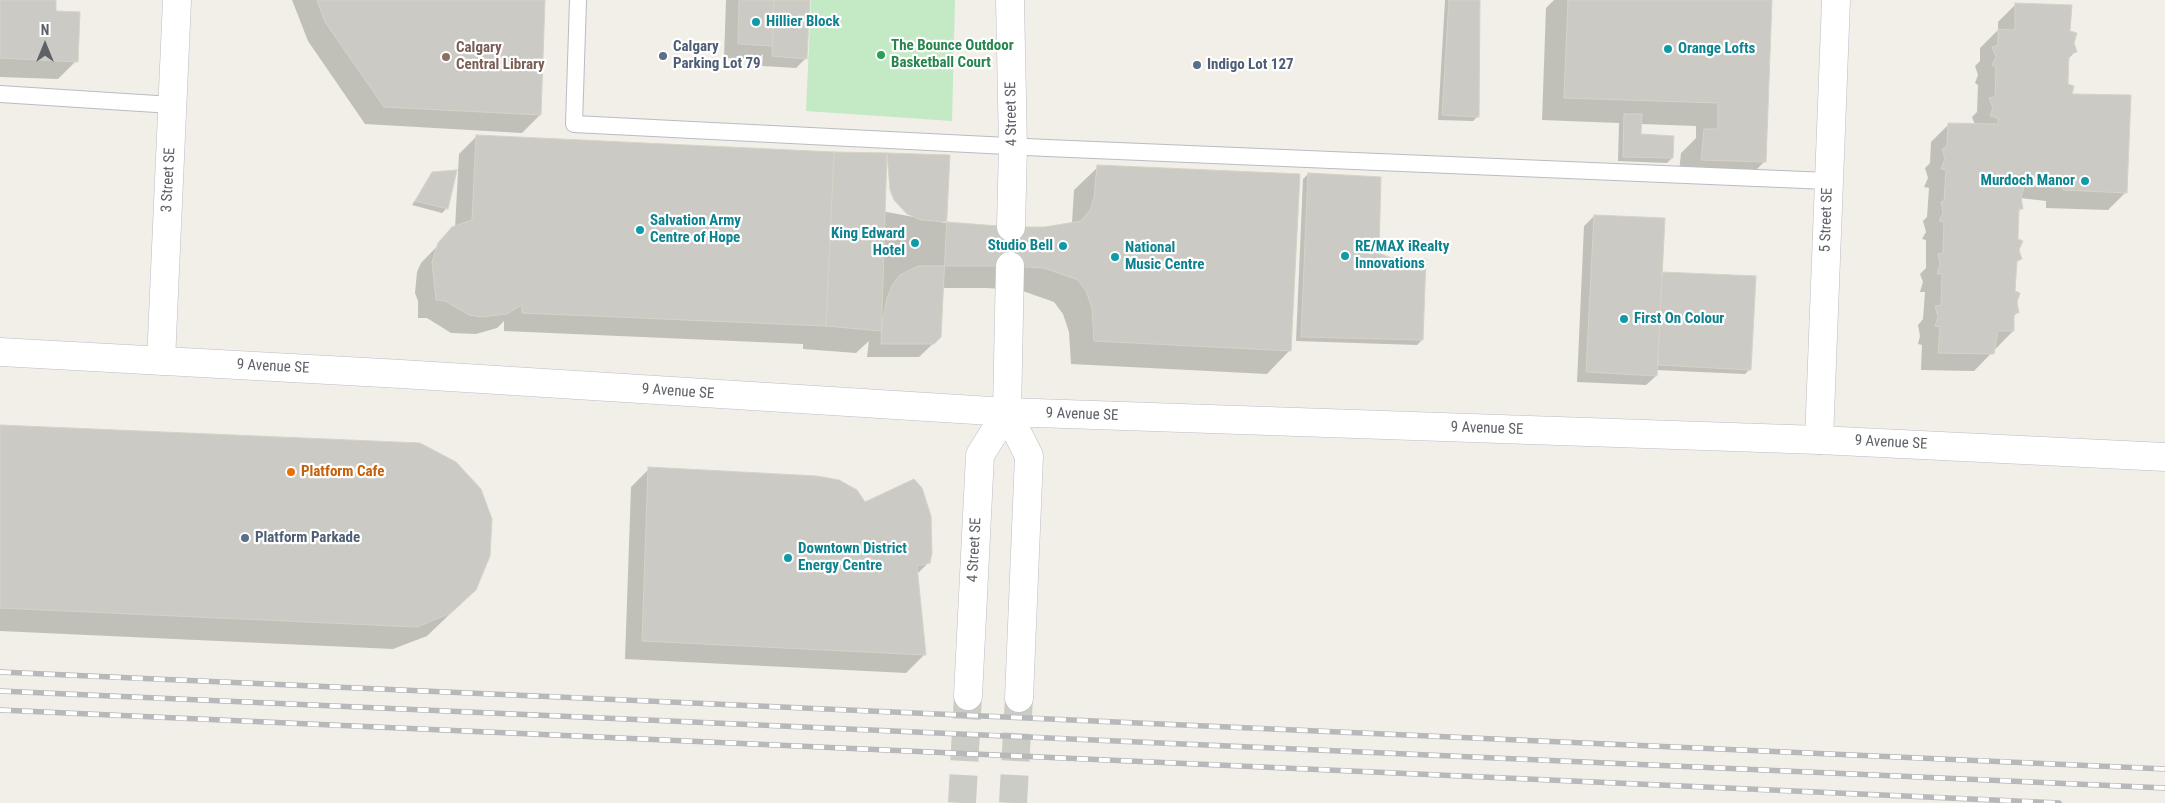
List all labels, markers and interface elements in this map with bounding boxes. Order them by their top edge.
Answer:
place label: Hillier Block [766,13,840,31]
marker: Hillier Block [750,16,762,28]
north arrow [20,20,70,70]
text: N [41,22,49,38]
place label: The Bounce Outdoor Basketball Court [891,37,1014,72]
place label: Calgary Parking Lot 79 [673,38,761,73]
place label: Calgary Central Library [456,39,545,74]
place label: Orange Lofts [1678,40,1755,58]
marker: Orange Lofts [1662,43,1674,55]
marker: The Bounce Outdoor Basketball Court [875,49,887,61]
marker: Calgary Parking Lot 79 [657,50,669,62]
marker: Calgary Central Library [440,51,452,63]
place label: Indigo Lot 127 [1207,56,1294,74]
marker: Indigo Lot 127 [1191,59,1203,71]
street label: 4 Street SE [1002,82,1022,146]
street label: 3 Street SE [158,147,180,213]
place label: Murdoch Manor [1981,172,2075,190]
marker: Murdoch Manor [2079,175,2091,187]
street label: 5 Street SE [1817,187,1837,253]
place label: Salvation Army Centre of Hope [650,212,741,247]
marker: Salvation Army Centre of Hope [634,224,646,236]
place label: King Edward Hotel [831,225,905,260]
marker: King Edward Hotel [909,237,921,249]
place label: Studio Bell [988,237,1053,255]
place label: RE/MAX iRealty Innovations [1355,238,1449,273]
place label: National Music Centre [1125,239,1204,274]
marker: Studio Bell [1057,240,1069,252]
marker: RE/MAX iRealty Innovations [1339,250,1351,262]
marker: National Music Centre [1109,251,1121,263]
place label: First On Colour [1634,310,1724,328]
marker: First On Colour [1618,313,1630,325]
street label: 9 Avenue SE [236,356,310,378]
street label: 9 Avenue SE [641,380,715,404]
street label: 9 Avenue SE [1045,405,1119,425]
street label: 9 Avenue SE [1450,419,1524,439]
street label: 9 Avenue SE [1854,432,1928,454]
place label: Platform Cafe [301,463,384,481]
marker: Platform Cafe [285,466,297,478]
street label: 4 Street SE [964,517,986,583]
place label: Platform Parkade [255,529,360,547]
marker: Platform Parkade [239,532,251,544]
place label: Downtown District Energy Centre [798,540,907,575]
marker: Downtown District Energy Centre [782,552,794,564]

